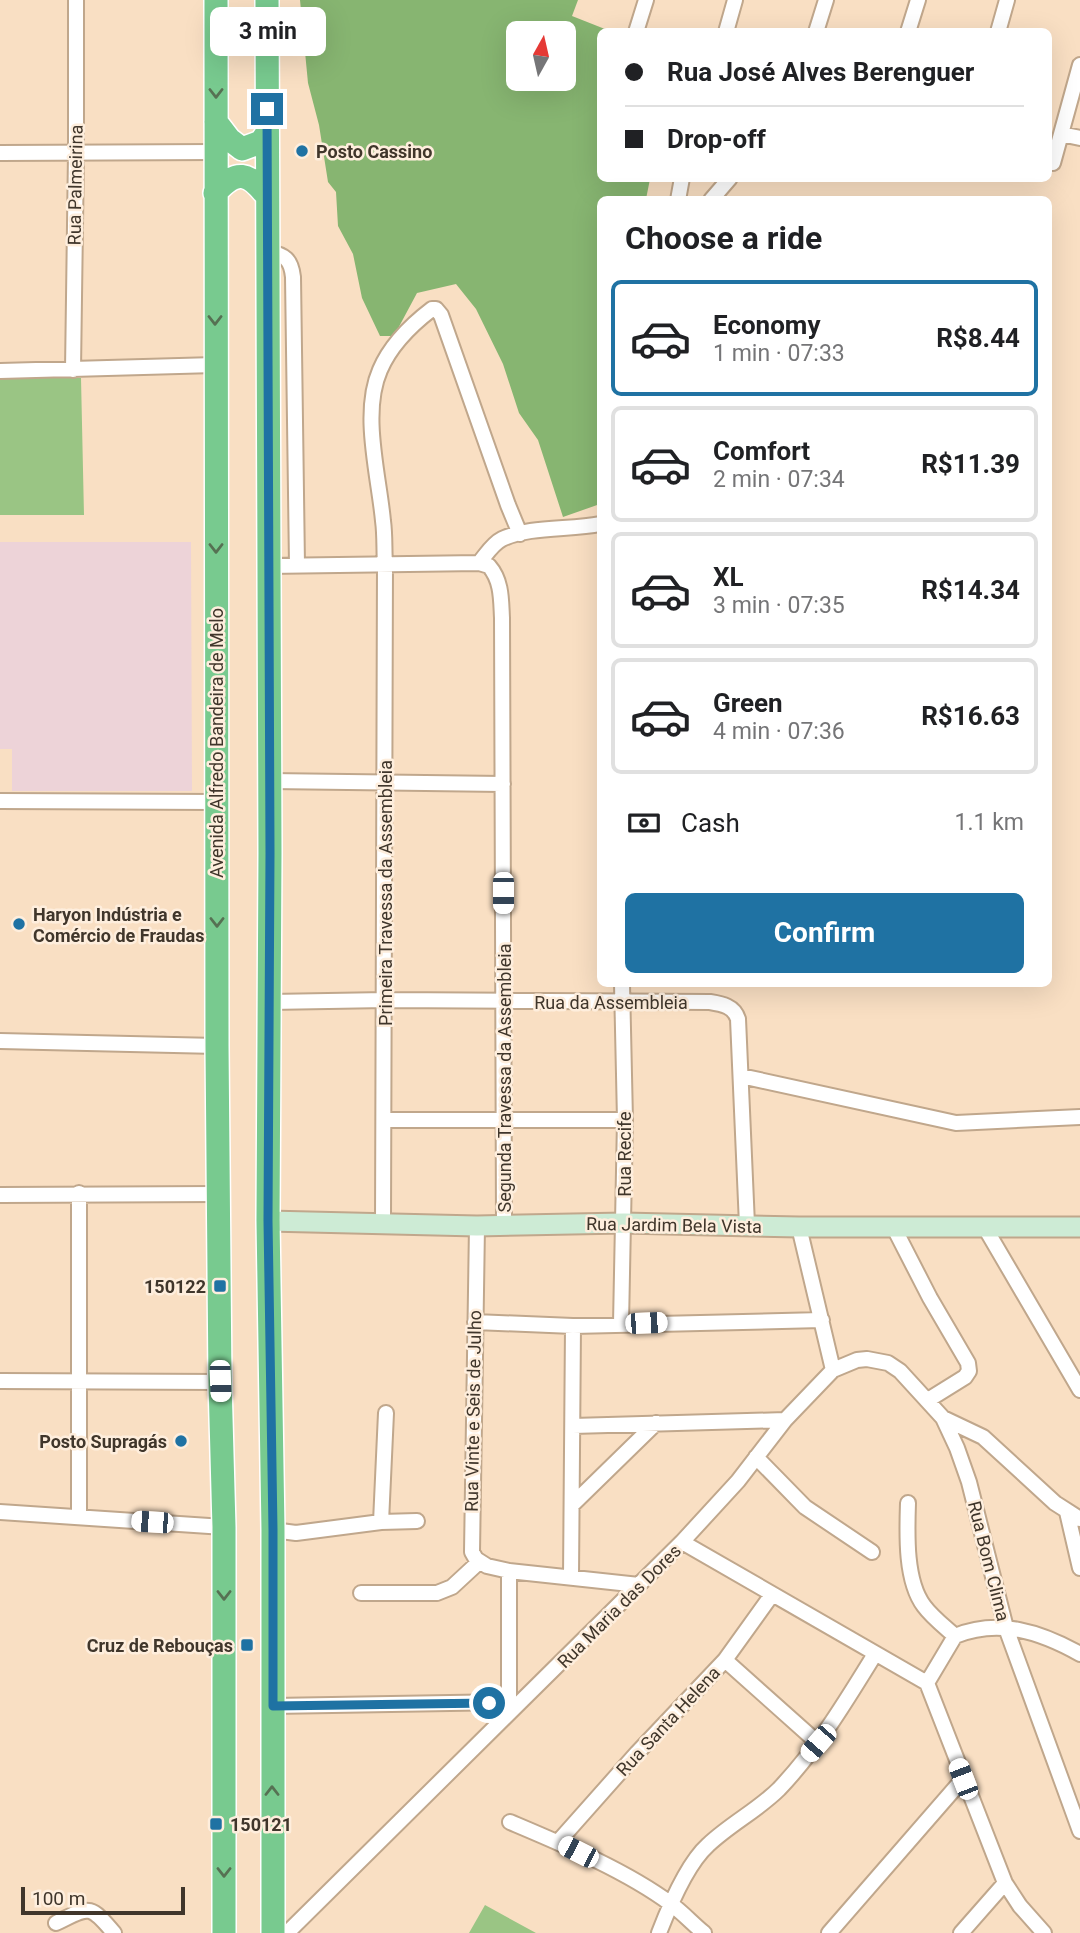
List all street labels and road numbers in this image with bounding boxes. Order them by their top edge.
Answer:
street label: Rua Palmeirina [63,125,87,245]
street label: Avenida Alfredo Bandeira de Melo [206,608,227,878]
street label: Primeira Travessa da Assembleia [375,760,396,1026]
street label: Segunda Travessa da Assembleia [494,944,515,1213]
street label: Rua da Assembleia [534,992,688,1013]
street label: Rua Recife [614,1111,635,1197]
street label: Rua Jardim Bela Vista [586,1213,762,1237]
street label: Rua Vinte e Seis de Julho [461,1310,485,1512]
street label: Rua Bom Clima [964,1499,1014,1623]
street label: Rua Maria das Dores [553,1540,685,1672]
street label: Rua Santa Helena [612,1662,724,1780]

